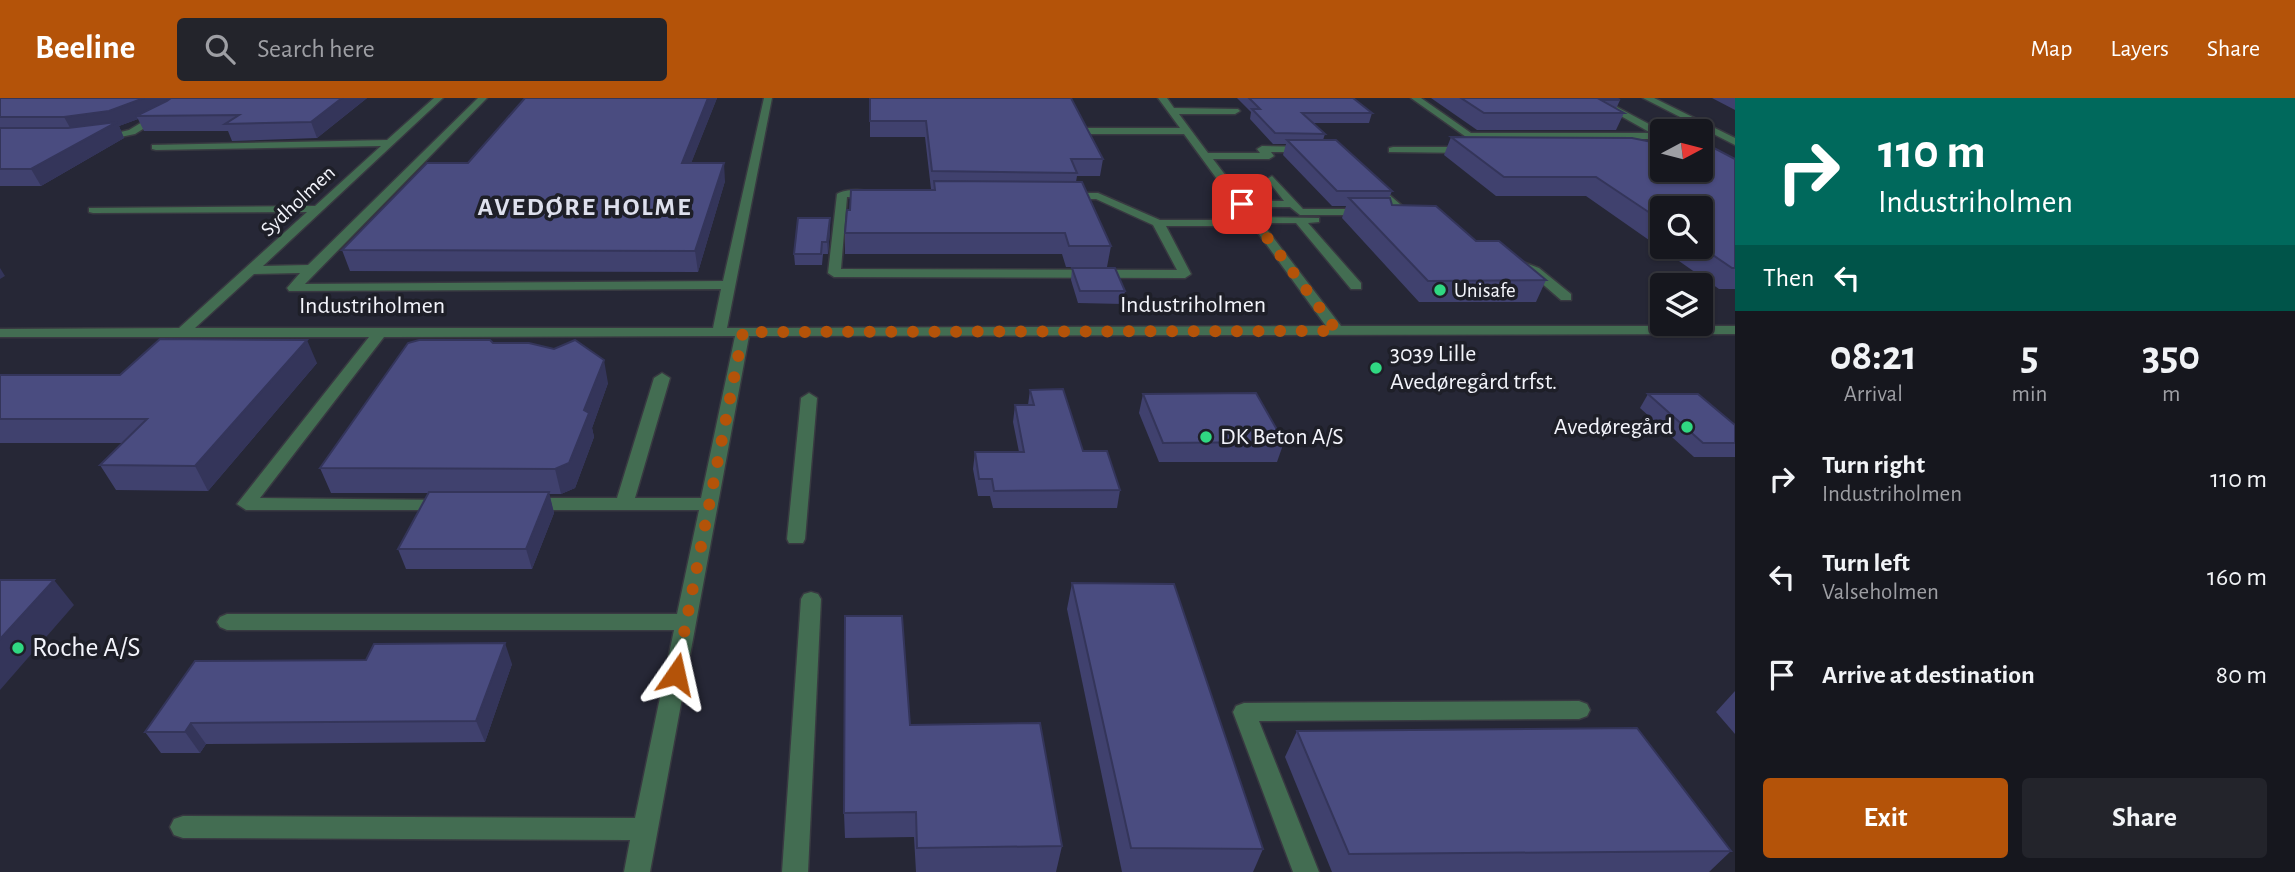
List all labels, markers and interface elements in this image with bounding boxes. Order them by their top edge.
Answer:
search box [177,18,667,81]
icon: search [201,30,239,68]
text: Beeline [35,32,135,65]
text: Search here [257,36,375,62]
text: Map [2030,37,2072,61]
text: Layers [2110,37,2169,61]
text: Share [2207,37,2260,61]
north arrow [1650,119,1713,182]
map controls [1650,119,1713,336]
icon: right [1763,126,1854,217]
text: 110 m [1878,128,1986,177]
street label: Sydholmen [257,162,339,240]
pin [1212,174,1272,234]
icon: arrive [1223,185,1261,223]
text: Industriholmen [1878,186,2073,218]
district label: AVEDØRE HOLME [478,194,692,220]
button: search [1650,196,1713,259]
icon: left [1828,259,1866,297]
text: Then [1763,265,1814,291]
button: layers [1650,273,1713,336]
place label: Unisafe [1454,280,1516,301]
marker: Unisafe [1432,282,1448,298]
street label: Industriholmen [1120,293,1266,317]
street label: Industriholmen [299,294,445,318]
text: 08:21 [1830,335,1917,377]
text: 5 [2020,335,2039,377]
text: 350 [2142,335,2200,377]
place label: 3039 Lille Avedøregård trfst. [1390,342,1557,394]
marker: 3039 Lille Avedøregård trfst. [1368,360,1384,376]
text: Arrival [1844,383,1903,406]
text: min [2012,383,2047,406]
text: m [2162,383,2180,406]
place label: Avedøregård [1554,415,1673,439]
marker: Avedøregård [1679,419,1695,435]
place label: DK Beton A/S [1220,425,1344,449]
marker: DK Beton A/S [1198,429,1214,445]
text: Turn right [1822,452,1925,478]
icon: right [1763,460,1801,498]
text: 110 m [2210,466,2267,492]
text: Industriholmen [1822,483,1962,506]
text: Turn left [1822,550,1910,576]
icon: left [1763,558,1801,596]
text: 160 m [2207,564,2267,590]
text: Valseholmen [1822,581,1939,604]
place label: Roche A/S [32,634,141,662]
position arrow [639,637,713,711]
marker: Roche A/S [10,640,26,656]
icon: arrive [1763,656,1801,694]
text: Arrive at destination [1822,662,2035,688]
text: 80 m [2216,662,2267,688]
button: Exit [1763,778,2008,858]
button: Share [2022,778,2267,858]

